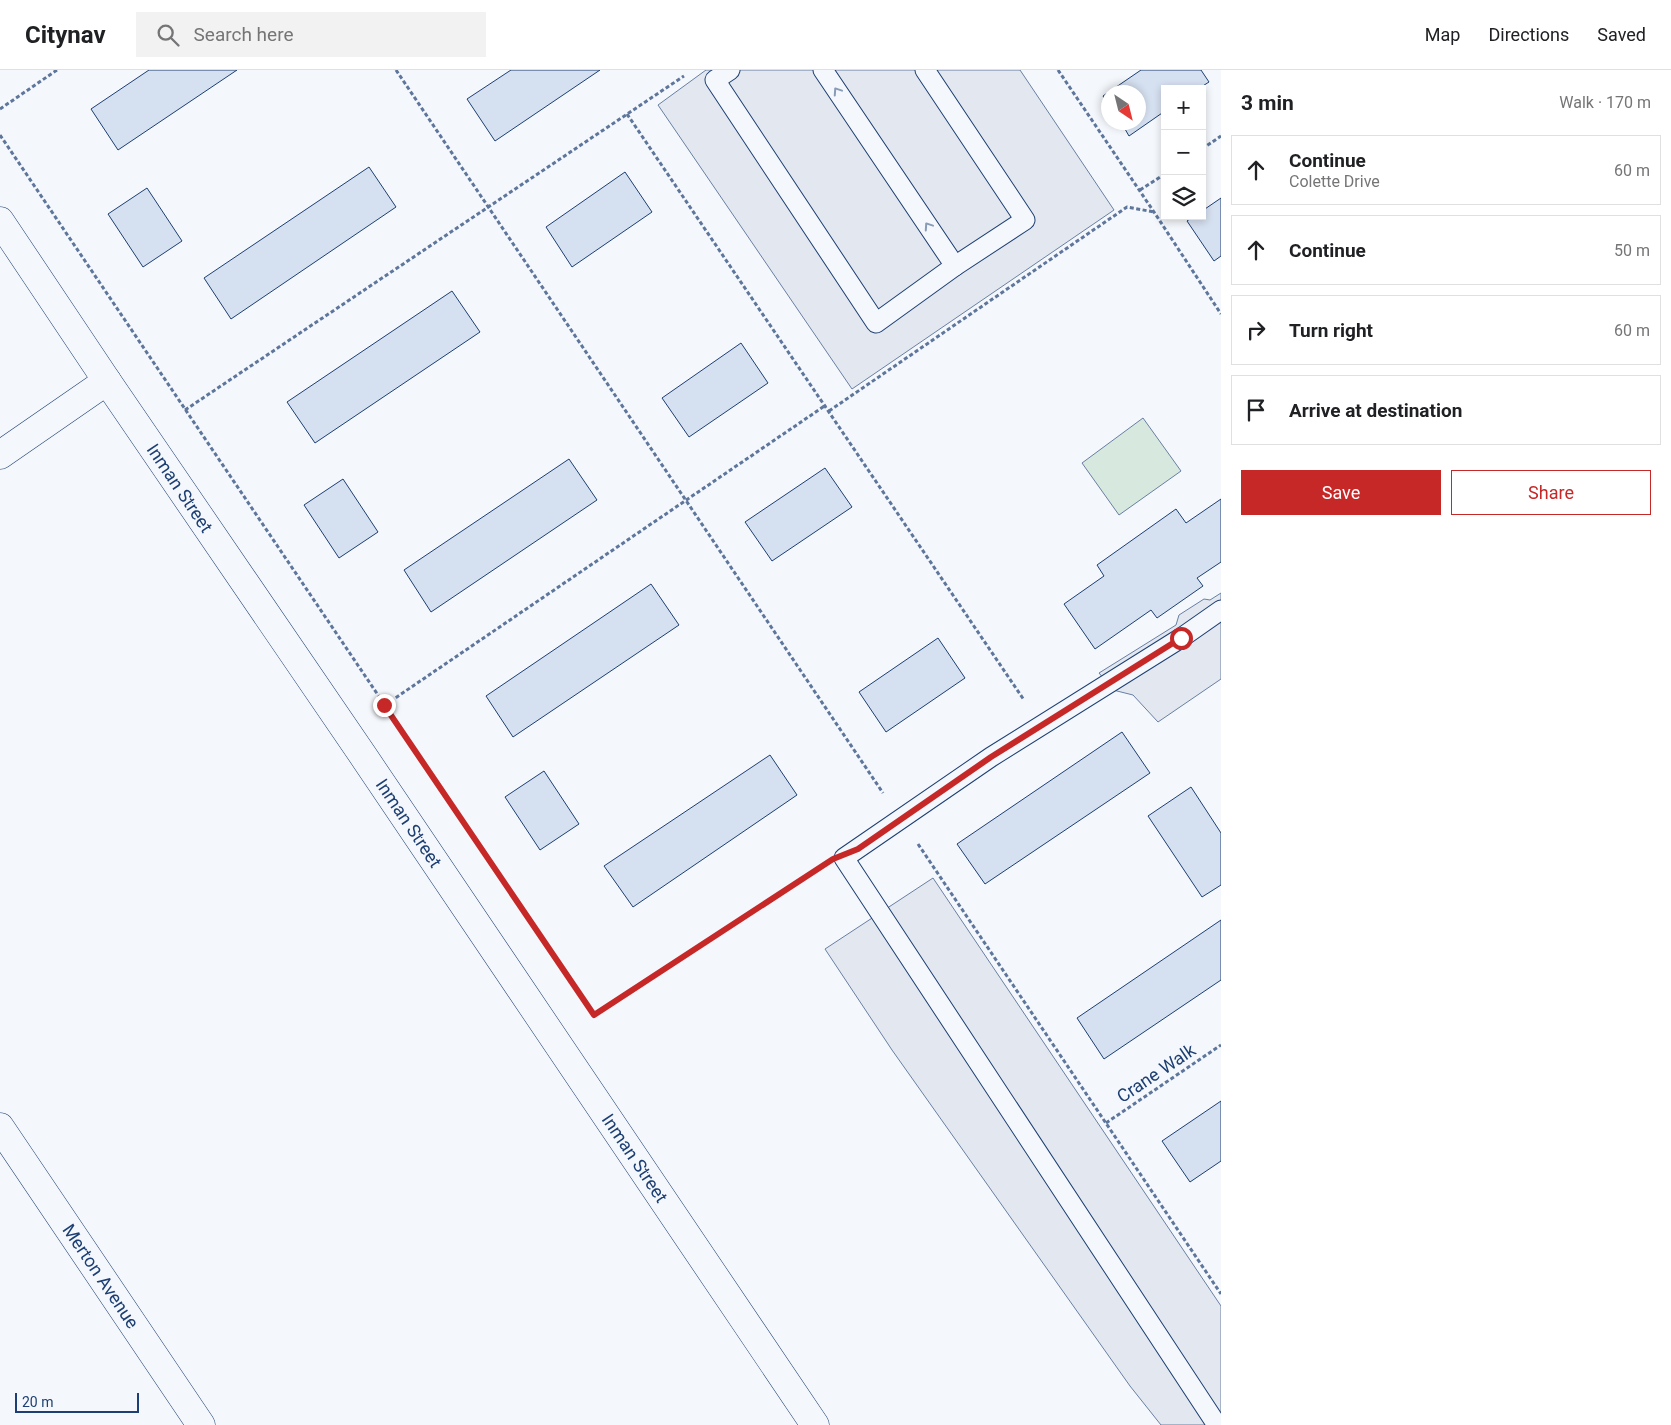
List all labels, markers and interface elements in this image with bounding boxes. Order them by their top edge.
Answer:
search box [136,12,486,57]
text: Citynav [25,21,106,49]
icon: search [154,21,182,49]
text: Search here [194,23,294,46]
text: Map [1425,24,1460,45]
text: Directions [1488,24,1569,45]
text: Saved [1597,24,1646,45]
north arrow [1101,85,1146,130]
map controls [1161,85,1206,220]
button: + [1161,85,1206,130]
one-way arrow [834,87,843,97]
text: 3 min [1241,91,1294,115]
text: Walk · 170 m [1559,93,1651,112]
button: − [1161,130,1206,175]
text: Continue [1289,149,1366,172]
icon: ahead [1242,156,1270,184]
text: 60 m [1614,161,1650,180]
text: Colette Drive [1289,172,1380,191]
button: layers [1161,175,1206,220]
one-way arrow [925,222,934,231]
icon: ahead [1242,236,1270,264]
text: Continue [1289,239,1366,262]
text: 50 m [1614,241,1650,260]
icon: right [1242,316,1270,344]
text: Turn right [1289,319,1373,342]
text: 60 m [1614,321,1650,340]
icon: arrive [1242,396,1270,424]
text: Arrive at destination [1289,399,1462,422]
street label: Inman Street [143,440,217,536]
button: Save [1241,470,1441,515]
button: Share [1451,470,1651,515]
route start [1170,627,1193,650]
route end [373,694,396,717]
street label: Inman Street [372,775,446,871]
street label: Crane Walk [1113,1039,1200,1107]
street label: Inman Street [598,1110,672,1206]
street label: Merton Avenue [58,1220,144,1332]
scale bar [15,1390,139,1413]
text: 20 m [22,1394,54,1410]

